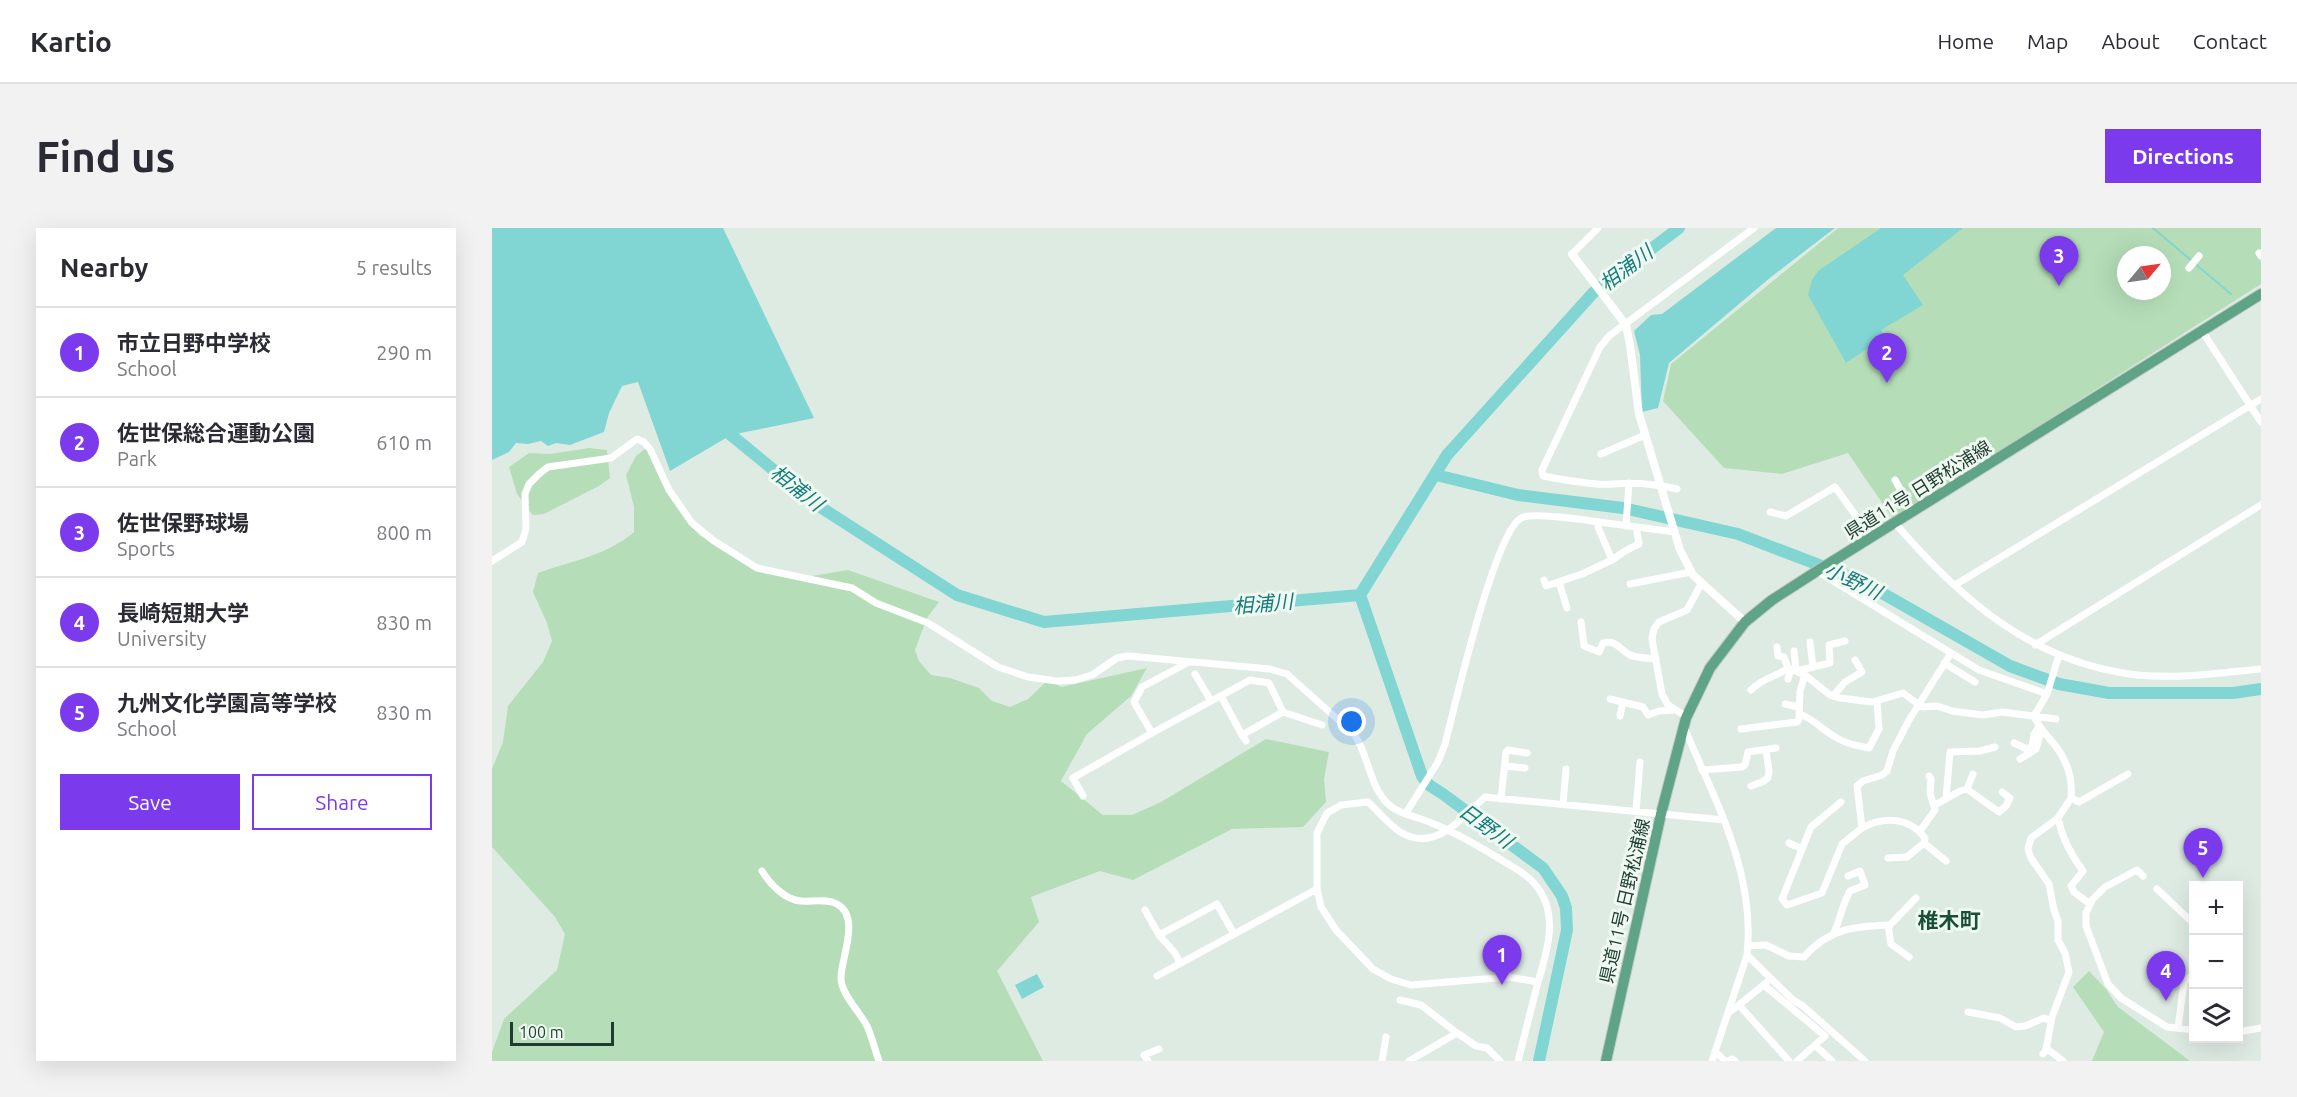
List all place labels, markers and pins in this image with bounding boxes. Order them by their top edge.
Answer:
pin: 3 [2040,236,2078,286]
pin: 2 [1868,334,1906,383]
pin: 5 [2184,828,2222,878]
pin: 1 [1482,936,1522,985]
pin: 4 [2146,952,2186,1001]

